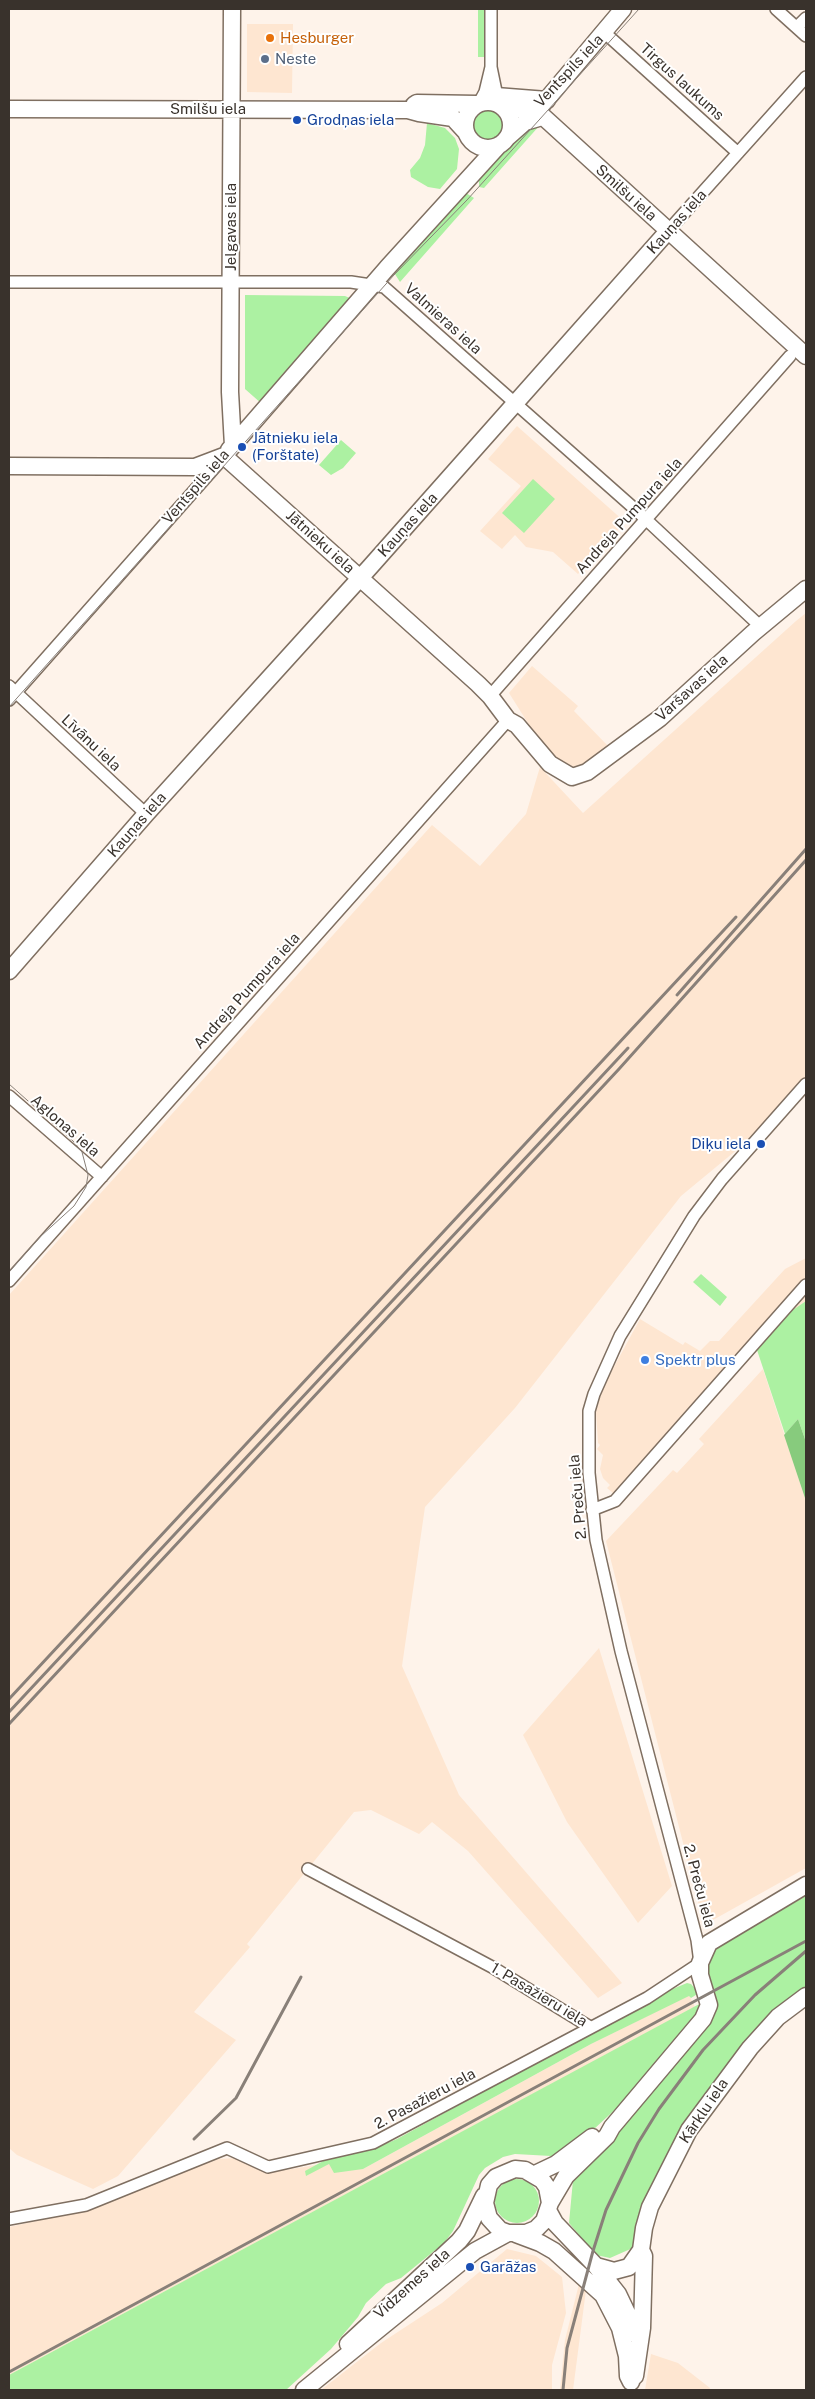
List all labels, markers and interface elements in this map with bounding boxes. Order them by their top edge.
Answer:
place label: Hesburger [280,29,354,47]
street label: Ventspils iela [531,31,607,111]
marker: Hesburger [264,32,276,44]
street label: Tirgus laukums [636,40,728,124]
place label: Neste [275,50,316,68]
marker: Neste [259,53,271,65]
street label: Smilšu iela [170,100,246,118]
place label: Grodņas iela [307,111,394,129]
marker: Grodņas iela [291,114,303,126]
street label: Smilšu iela [592,161,660,225]
street label: Jelgavas iela [222,183,240,271]
street label: Kauņas iela [643,186,711,258]
street label: Valmieras iela [401,280,485,358]
place label: Jātnieku iela (Forštate) [252,429,338,464]
marker: Jātnieku iela (Forštate) [236,441,248,453]
street label: Ventspils iela [159,446,233,528]
street label: Andreja Pumpura iela [572,454,686,578]
street label: Kauņas iela [374,489,442,561]
street label: Jātnieku iela [282,507,358,577]
street label: Varšavas iela [652,651,732,725]
street label: Līvānu iela [58,711,124,775]
street label: Kauņas iela [104,789,170,861]
street label: Andreja Pumpura iela [190,929,304,1053]
street label: Aglonas iela [27,1091,103,1161]
place label: Diķu iela [691,1135,751,1153]
marker: Diķu iela [755,1138,767,1150]
place label: Spektr plus [655,1351,736,1369]
marker: Spektr plus [639,1354,651,1366]
street label: 2. Preču iela [565,1454,591,1540]
street label: 2. Preču iela [679,1843,719,1929]
street label: 1. Pasažieru iela [488,1959,590,2031]
street label: 2. Pasažieru iela [371,2065,479,2133]
street label: Kārklu iela [676,2075,732,2147]
street label: Vidzemes iela [370,2245,454,2323]
place label: Garāžas [480,2258,536,2276]
marker: Garāžas [464,2261,476,2273]

